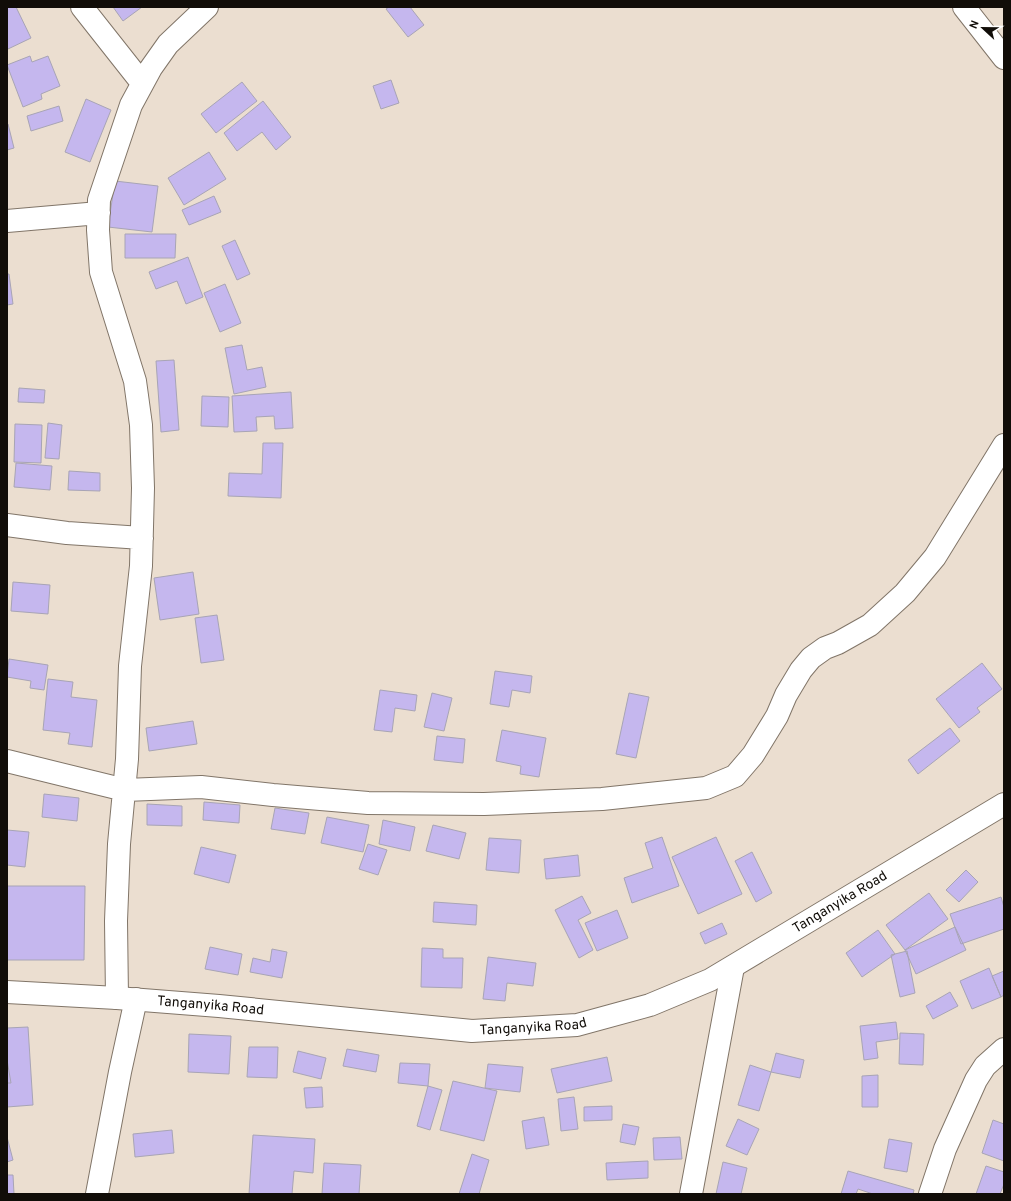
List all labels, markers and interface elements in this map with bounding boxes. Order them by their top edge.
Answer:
north arrow [963,8,1003,48]
text: N [967,18,983,31]
street label: Tanganyika Road [789,867,890,937]
street label: Tanganyika Road [156,993,265,1019]
street label: Tanganyika Road [479,1014,589,1039]

